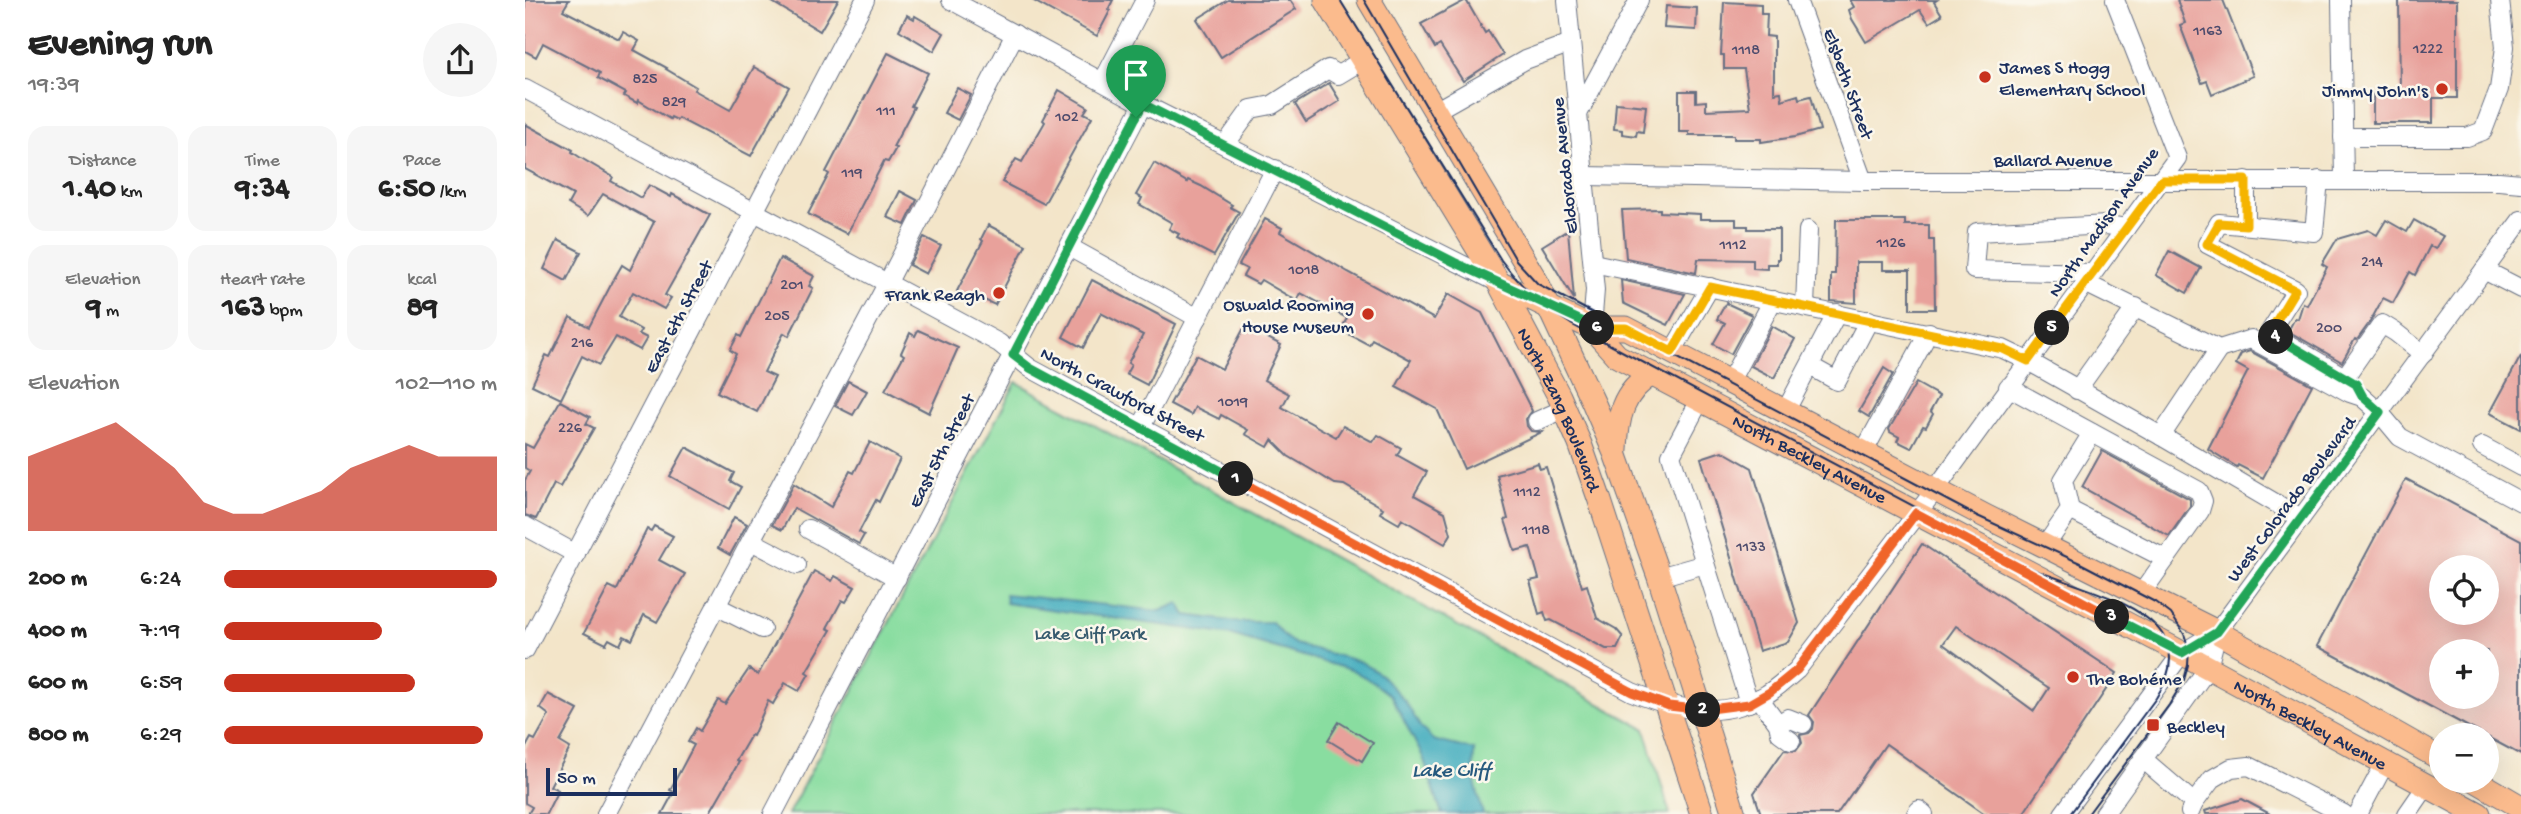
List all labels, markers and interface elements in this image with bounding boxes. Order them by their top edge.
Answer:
button: share [423,23,497,97]
house number: 1163 [2192,23,2223,42]
text: Evening run [28,24,212,68]
street label: Elsbeth Street [1816,26,1878,145]
house number: 1222 [2412,41,2443,60]
house number: 1118 [1731,42,1760,61]
pin [1106,45,1166,117]
icon: arrive [1117,56,1155,94]
place label: James S Hogg Elementary School [1999,58,2145,103]
marker: James S Hogg Elementary School [1977,69,1993,85]
house number: 825 [632,71,658,90]
text: 19:39 [28,72,80,99]
place label: Jimmy John's [2322,81,2429,104]
marker: Jimmy John's [2434,81,2450,97]
house number: 829 [662,94,686,113]
street label: Eldorado Avenue [1548,96,1585,235]
house number: 111 [875,103,896,122]
house number: 102 [1054,109,1079,128]
street label: North Madison Avenue [2044,143,2165,302]
text: Distance [69,150,136,173]
text: Time [245,150,280,173]
text: Pace [404,150,441,173]
street label: Ballard Avenue [1993,151,2113,174]
house number: 119 [841,165,862,184]
text: 1.40 [63,173,116,208]
text: 9:34 [235,173,290,208]
text: 6:50 [378,173,435,208]
text: km [116,181,142,204]
text: /km [435,181,466,204]
house number: 1126 [1876,235,1906,254]
house number: 1112 [1718,237,1747,256]
house number: 214 [2361,254,2383,273]
street label: East 6th Street [641,255,720,378]
house number: 1018 [1288,262,1320,281]
text: Elevation [65,269,141,292]
text: Heart rate [220,269,305,292]
text: kcal [407,269,437,292]
house number: 201 [780,277,804,296]
place label: Frank Reagh [884,285,985,308]
marker: Frank Reagh [991,285,1007,301]
text: 9 [86,292,101,327]
text: 163 [222,292,265,327]
text: 89 [406,292,438,327]
place label: Oswald Rooming House Museum [1223,295,1355,340]
text: m [101,300,119,323]
text: bpm [265,300,303,323]
marker: Oswald Rooming House Museum [1360,306,1376,322]
house number: 205 [764,308,790,327]
pin: 6 [1579,310,1615,346]
pin: 5 [2035,310,2069,346]
text: 6 [1592,316,1601,339]
text: 5 [2047,316,2057,339]
pin: 4 [2259,320,2293,354]
house number: 200 [2316,320,2342,339]
street label: North Zang Boulevard [1510,325,1604,497]
text: 4 [2271,325,2280,348]
house number: 216 [571,335,594,354]
street label: North Crawford Street [1035,343,1209,450]
text: Elevation [28,371,119,398]
text: 102–110 m [396,371,497,398]
street label: East 5th Street [905,389,983,512]
house number: 1019 [1217,394,1248,413]
street label: North Beckley Avenue [1727,411,1890,511]
street label: West Colorado Boulevard [2223,411,2364,587]
house number: 226 [558,420,583,439]
pin: 1 [1219,462,1253,496]
text: 1 [1232,467,1239,490]
house number: 1112 [1512,484,1541,503]
house number: 1118 [1521,522,1550,541]
house number: 1133 [1735,539,1766,558]
map controls [2429,555,2499,793]
button: locate [2429,555,2499,625]
text: 200 m [28,566,87,593]
text: 6:24 [140,566,181,593]
pin: 3 [2095,600,2129,634]
text: 3 [2107,605,2116,628]
text: 400 m [28,618,87,645]
text: 7:19 [140,618,180,645]
park label: Lake Cliff Park [1034,624,1147,647]
button: + [2429,639,2499,709]
marker: The Bohéme [2065,669,2081,685]
place label: The Bohéme [2086,669,2182,692]
text: 600 m [28,670,88,697]
text: 6:59 [140,670,183,697]
street label: North Beckley Avenue [2229,675,2390,777]
pin: 2 [1685,692,1721,728]
text: 2 [1698,698,1707,721]
marker: Beckley [2145,717,2161,733]
place label: Beckley [2166,717,2225,740]
text: 800 m [28,722,89,749]
text: 6:29 [140,722,182,749]
button: − [2429,723,2499,793]
water label: Lake Cliff [1412,760,1494,785]
scale bar [546,765,677,797]
text: 50 m [557,768,596,791]

